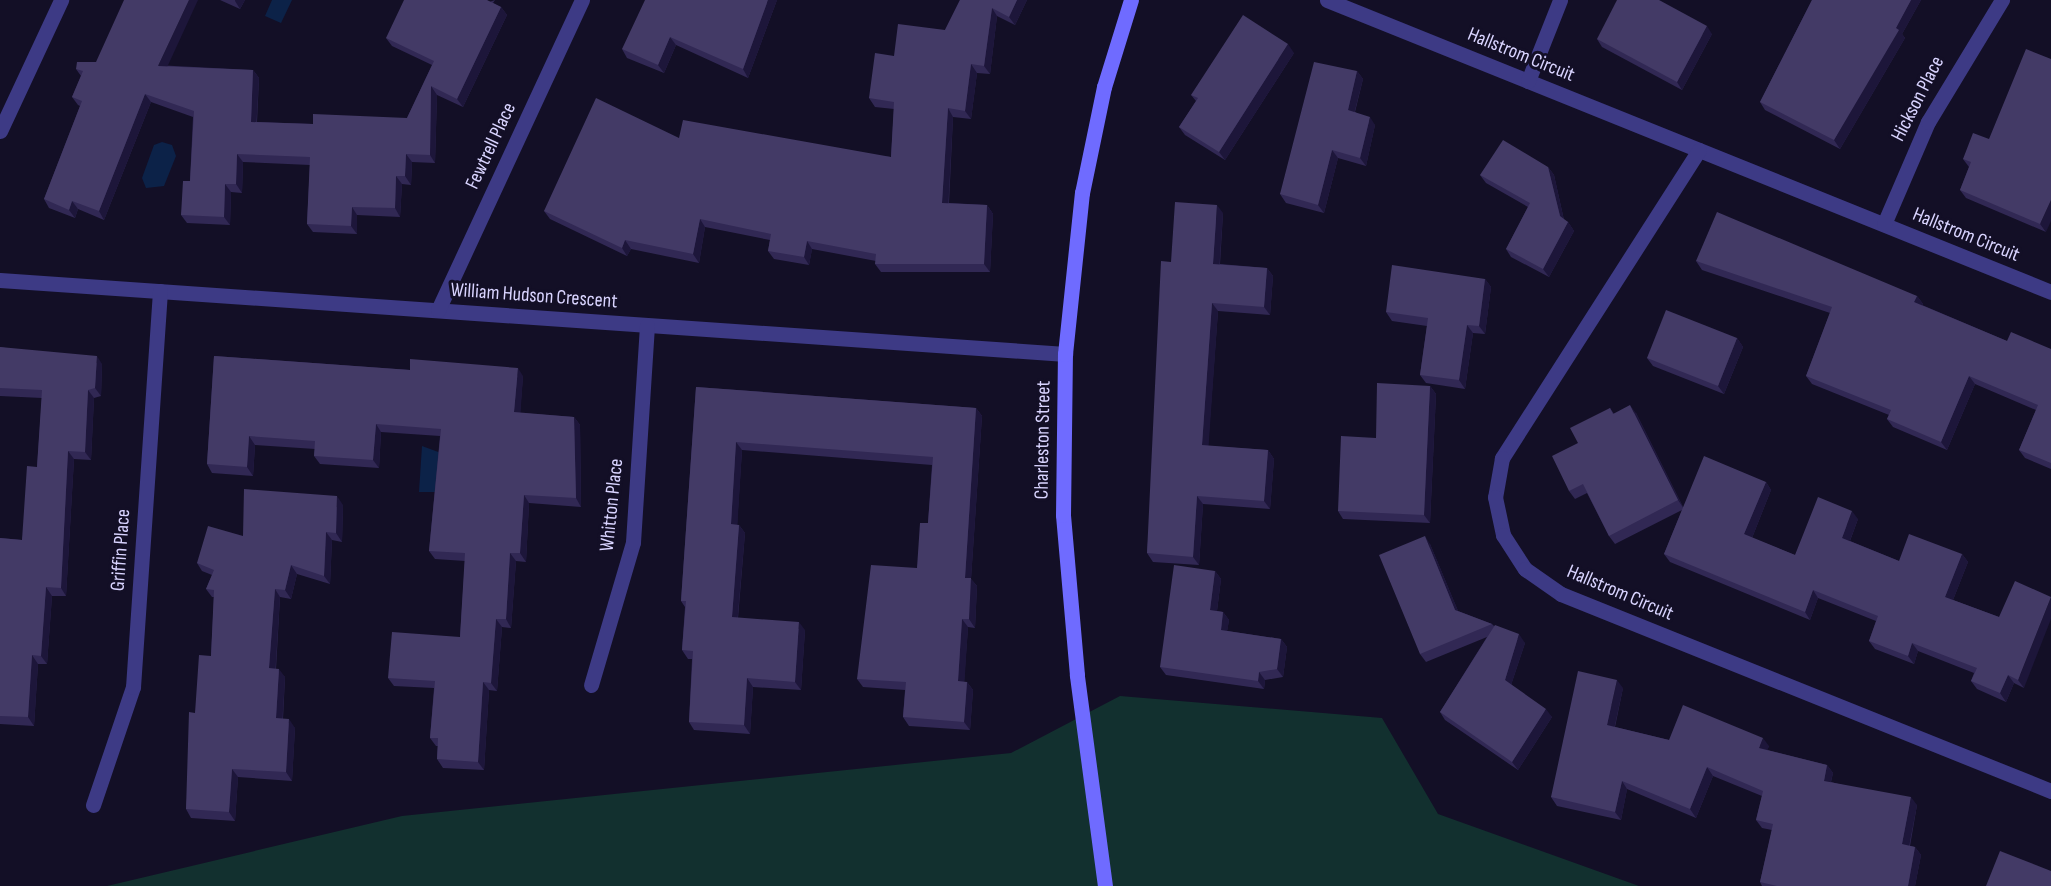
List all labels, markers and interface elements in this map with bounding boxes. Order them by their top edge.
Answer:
street label: Hallstrom Circuit [1464,23,1578,87]
street label: Hickson Place [1886,52,1950,146]
street label: Fewtrell Place [461,99,521,193]
street label: Hallstrom Circuit [1909,203,2023,267]
street label: William Hudson Crescent [450,278,618,314]
street label: Charleston Street [1030,380,1056,500]
street label: Whitton Place [595,457,629,553]
street label: Griffin Place [106,508,136,592]
street label: Hallstrom Circuit [1563,560,1677,626]

